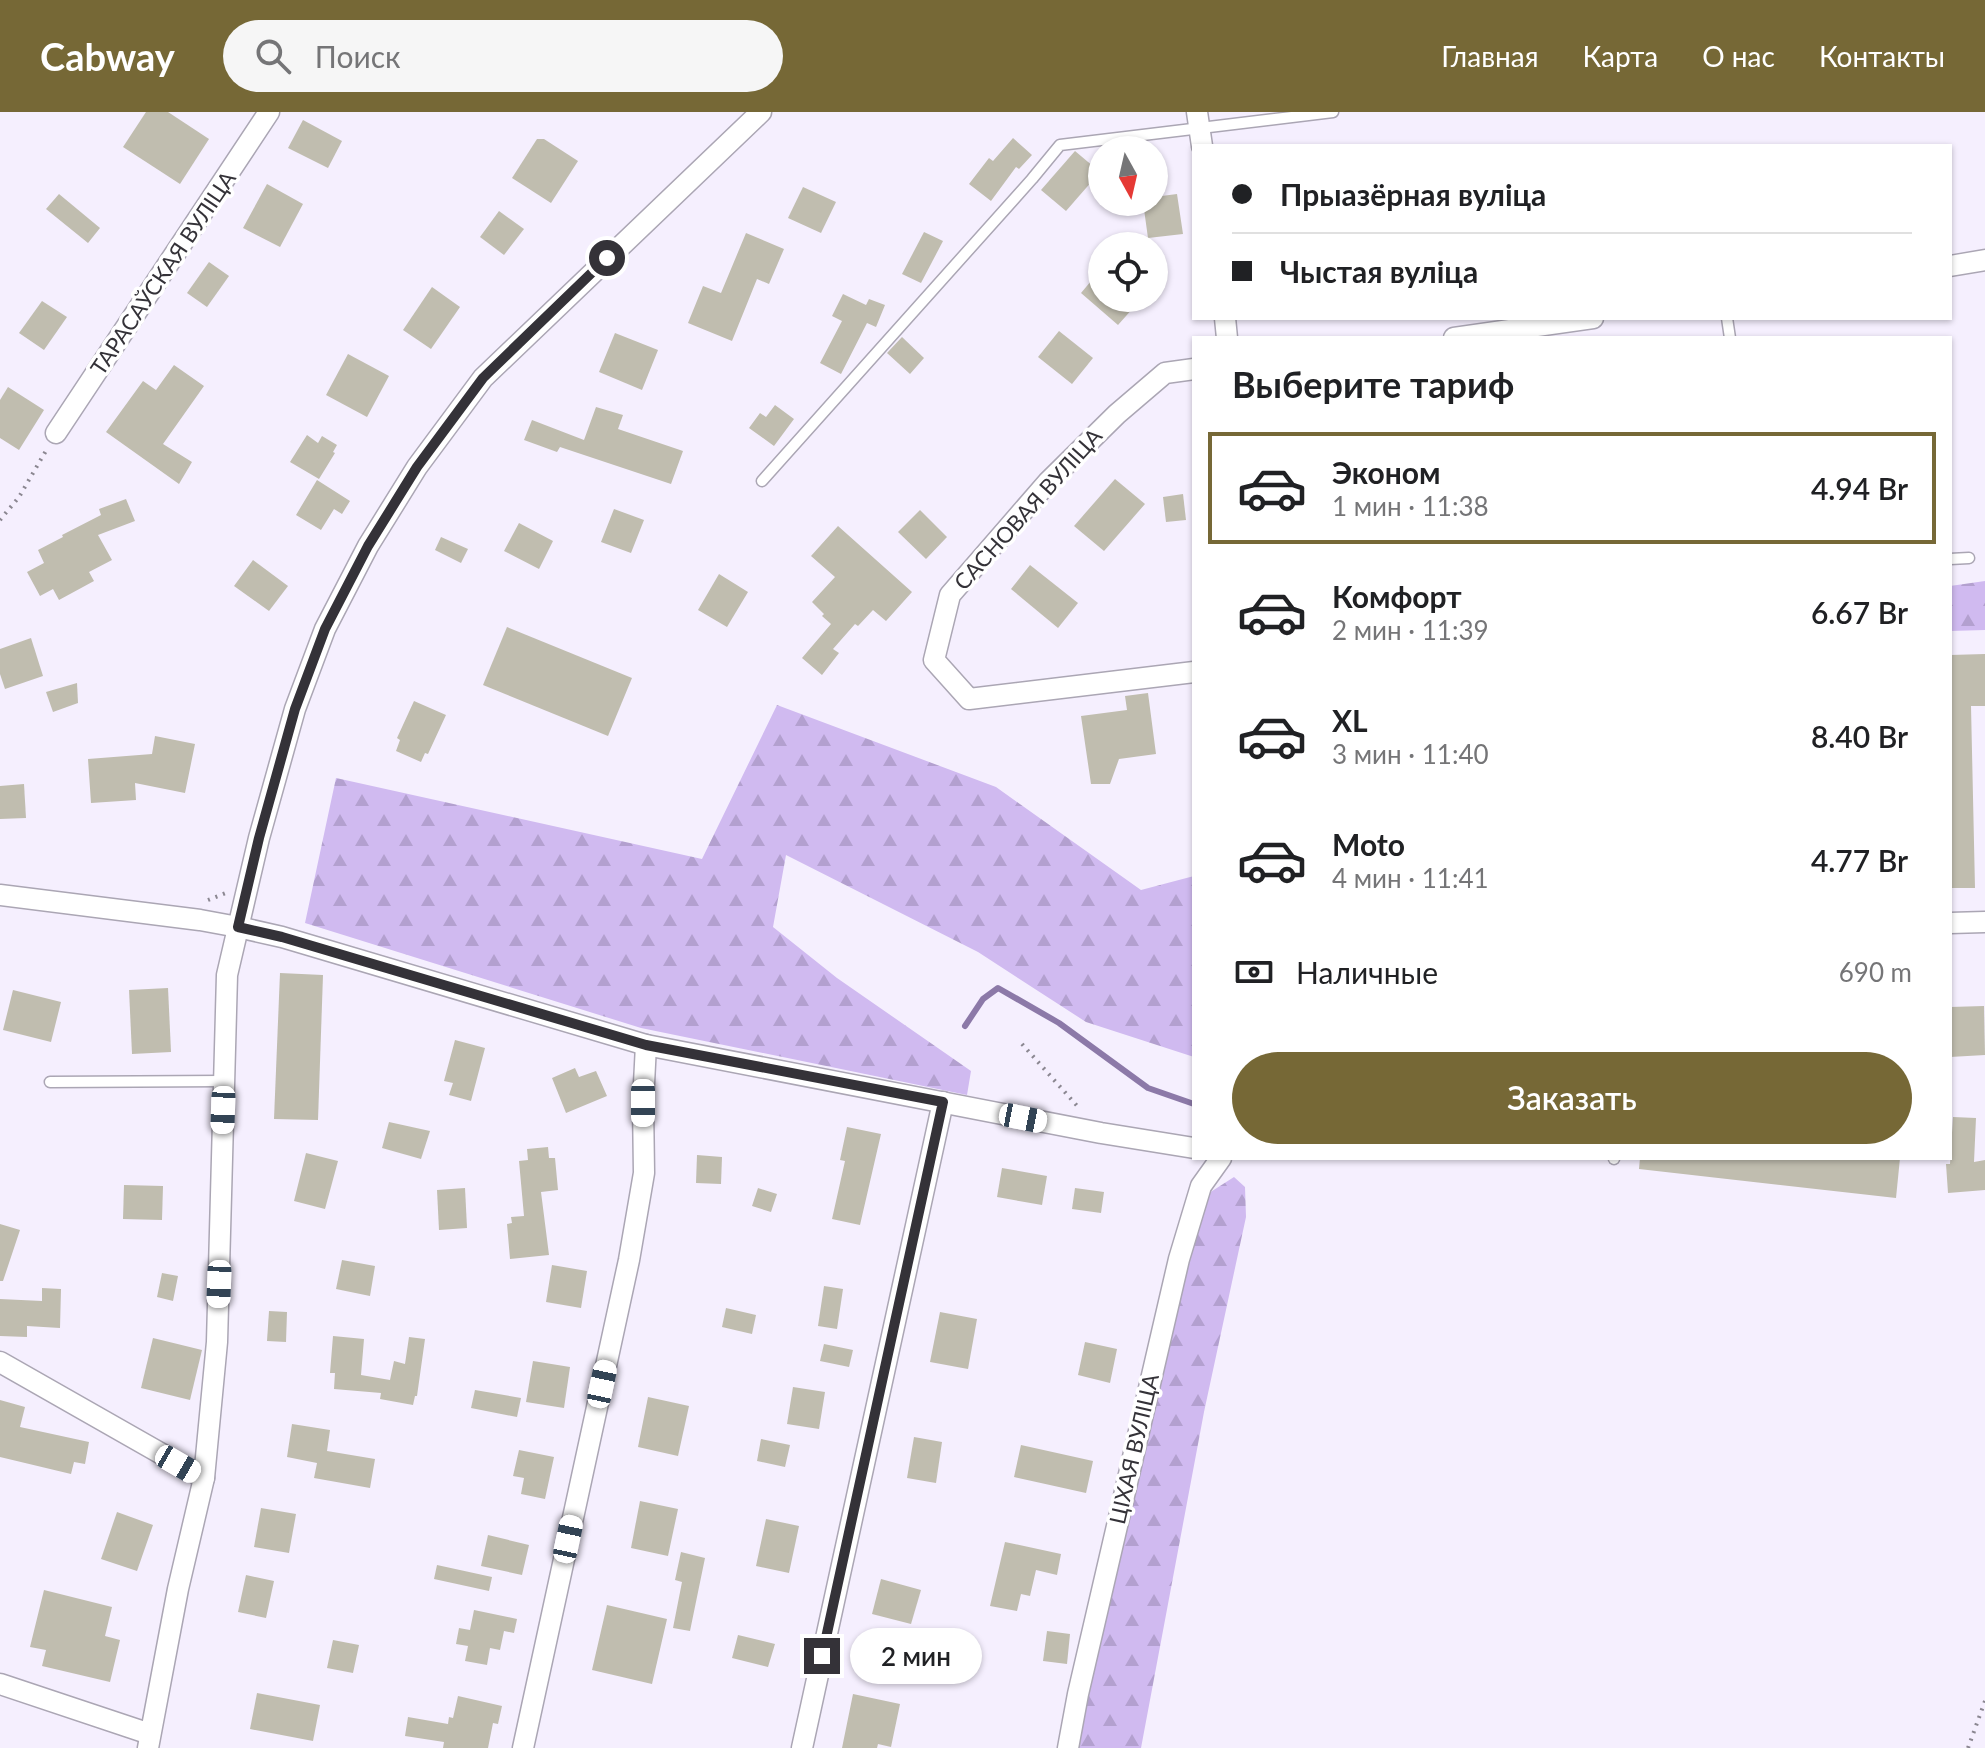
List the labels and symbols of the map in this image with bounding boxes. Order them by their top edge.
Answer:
north arrow [1088,136,1168,216]
street label: ТАРАСАЎСКАЯ ВУЛІЦА [84,165,241,380]
route start [589,240,625,276]
street label: САСНОВАЯ ВУЛІЦА [948,422,1107,595]
car [631,1079,655,1127]
car [210,1086,236,1134]
car [997,1102,1049,1134]
car [206,1260,232,1308]
car [585,1358,619,1410]
street label: ЦІХАЯ ВУЛІЦА [1103,1371,1164,1527]
car [151,1442,205,1486]
car [551,1513,585,1565]
callout: 2 мин [850,1628,982,1684]
route end [804,1638,840,1674]

